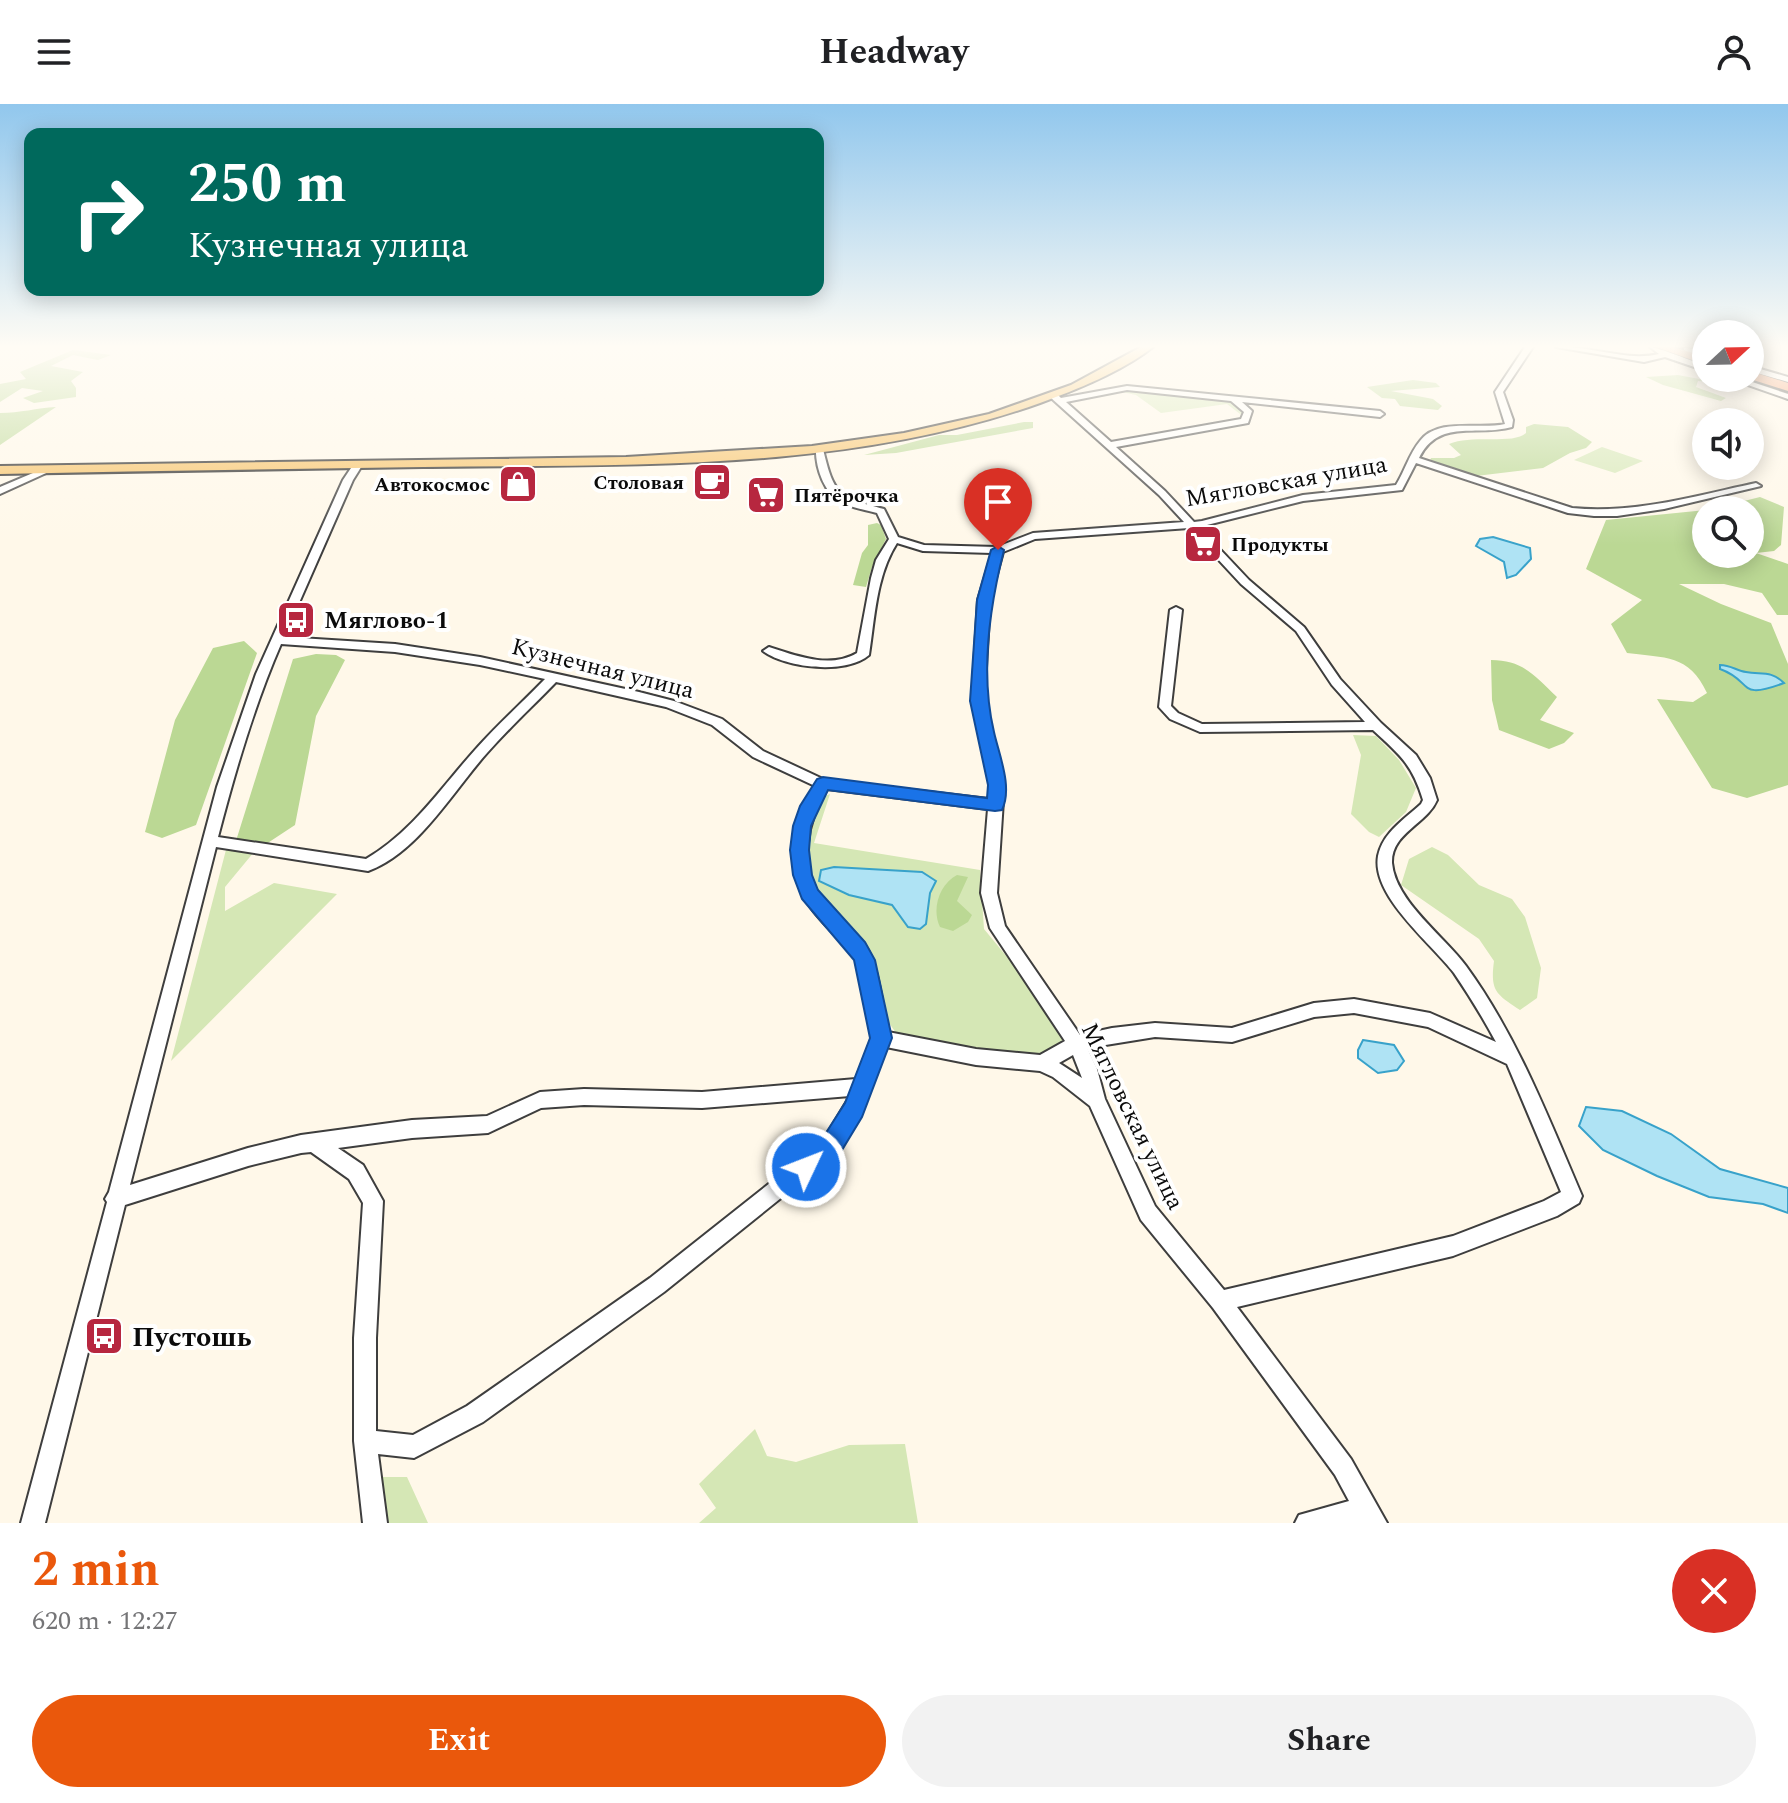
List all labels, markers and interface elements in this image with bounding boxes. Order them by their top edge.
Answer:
text: Headway [819,25,969,80]
icon: menu [32,30,76,74]
icon: person [1712,30,1756,74]
text: 250 m [188,142,347,227]
icon: right [56,160,160,264]
text: Кузнечная улица [188,219,469,274]
north arrow [1692,320,1764,392]
map controls [1692,320,1764,568]
button: sound [1692,408,1764,480]
street label: Мягловская улица [1182,446,1390,517]
cafe icon: Столовая [691,461,733,503]
shop icon: Автокосмос [497,463,539,505]
place label: Столовая [594,468,684,498]
pin [964,468,1032,550]
place label: Автокосмос [374,470,490,500]
supermarket icon: Пятёрочка [745,474,787,516]
icon: arrive [976,480,1020,524]
place label: Пятёрочка [794,481,900,511]
button: search [1692,496,1764,568]
supermarket icon: Продукты [1182,523,1224,565]
place label: Продукты [1231,530,1329,560]
bus stop icon: Мяглово-1 [275,599,317,641]
place label: Мяглово-1 [324,603,449,639]
street label: Кузнечная улица [508,629,698,709]
street label: Мягловская улица [1071,1017,1193,1216]
position arrow [764,1125,848,1209]
bus stop icon: Пустошь [83,1315,125,1357]
place label: Пустошь [132,1316,251,1359]
text: 2 min [32,1534,160,1607]
button: close [1672,1549,1756,1633]
text: 620 m · 12:27 [32,1601,178,1641]
button: Exit [32,1695,886,1787]
button: Share [902,1695,1756,1787]

